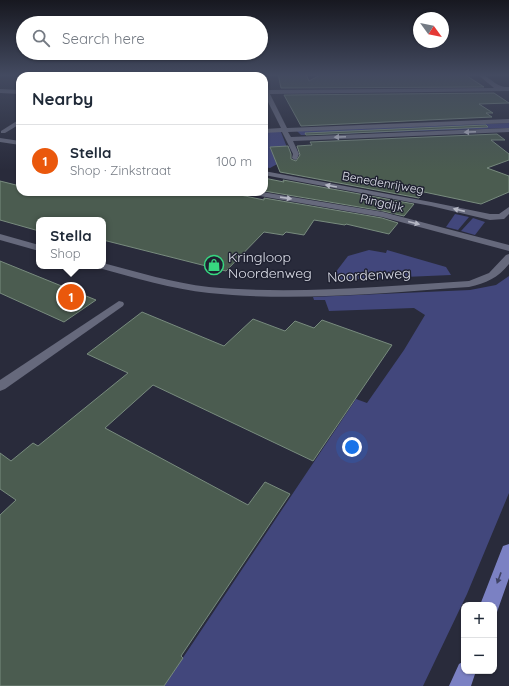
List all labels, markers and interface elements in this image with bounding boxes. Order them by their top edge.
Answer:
north arrow [413,12,449,48]
search box [16,16,268,60]
icon: search [30,27,52,49]
text: Search here [62,29,145,48]
text: Nearby [32,88,93,109]
one-way arrow [464,128,476,135]
one-way arrow [334,133,346,140]
text: Stella [70,143,111,162]
text: 1 [42,153,48,169]
text: 100 m [216,153,252,169]
text: Shop · Zinkstraat [70,162,171,178]
street label: Benedenrijweg [341,168,425,197]
one-way arrow [325,183,337,189]
street label: Ringdijk [359,190,405,215]
one-way arrow [280,195,293,201]
one-way arrow [453,207,465,213]
popup [36,217,106,269]
one-way arrow [408,220,420,226]
text: Stella [50,226,92,245]
text: Shop [50,245,81,261]
place label: Kringloop Noordenweg [228,248,312,282]
shop icon: Kringloop Noordenweg [203,254,225,276]
street label: Noordenweg [327,264,411,286]
pin: 1 [58,282,84,312]
your location [342,437,362,457]
one-way arrow [496,573,502,585]
map controls [461,602,497,674]
button: + [461,602,497,638]
button: − [461,638,497,674]

